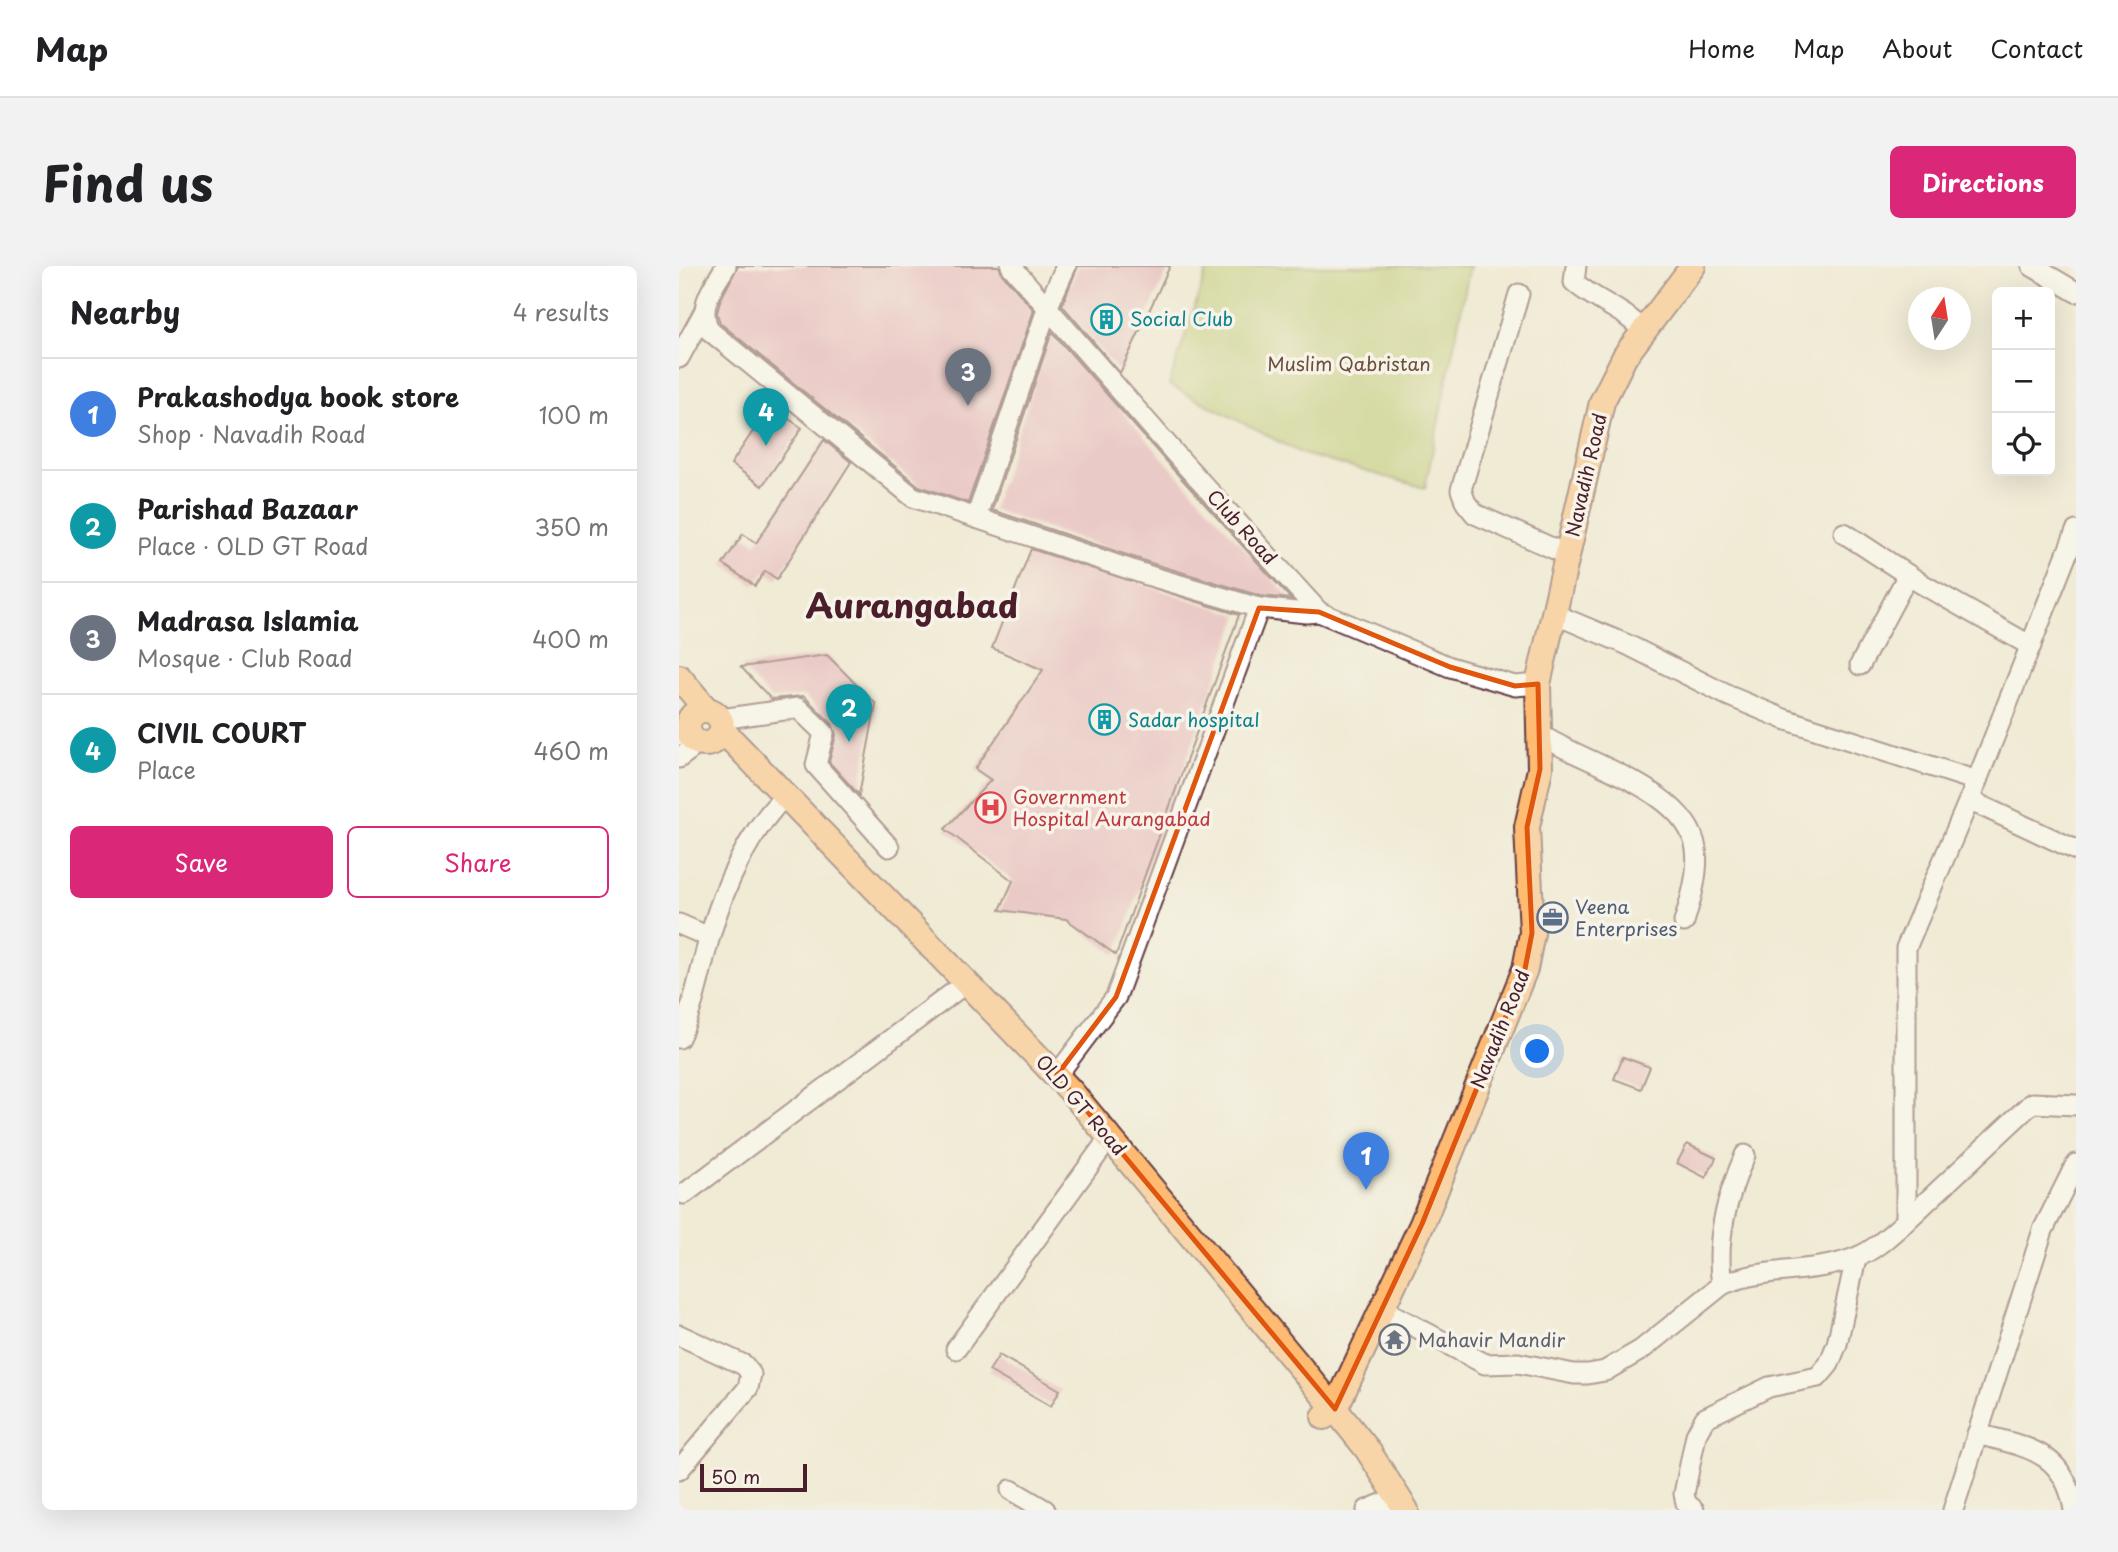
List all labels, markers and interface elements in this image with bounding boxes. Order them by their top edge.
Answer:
text: Map [35,23,108,73]
text: Home [1688,30,1755,66]
text: Map [1793,30,1844,66]
text: About [1882,30,1952,66]
text: Contact [1990,30,2083,66]
text: Find us [42,145,213,219]
button: Directions [1890,146,2076,218]
north arrow [1908,287,1971,350]
map controls [1992,287,2055,476]
button: + [1992,287,2055,350]
text: Nearby [70,289,180,334]
text: 4 results [513,294,609,329]
building icon: Social Club [1090,302,1124,336]
place label: Social Club [1130,304,1233,332]
pin: 3 [945,348,991,406]
park label: Muslim Qabristan [1267,349,1431,377]
button: − [1992,350,2055,413]
text: Prakashodya book store [137,377,459,416]
pin: 4 [743,388,789,446]
text: 1 [88,397,99,432]
text: 100 m [539,397,609,432]
street label: Navadih Road [1557,410,1613,539]
button: locate [1992,413,2055,476]
text: Shop · Navadih Road [137,416,366,451]
street label: Club Road [1201,482,1284,570]
text: Parishad Bazaar [137,489,358,528]
text: 2 [85,509,101,544]
text: 350 m [534,509,609,544]
text: Place · OLD GT Road [137,528,369,563]
district label: Aurangabad [806,579,1018,629]
text: Madrasa Islamia [137,601,359,640]
text: 3 [85,621,101,656]
text: 400 m [532,621,609,656]
text: Mosque · Club Road [137,640,353,675]
pin: 2 [826,684,872,742]
building icon: Sadar hospital [1088,703,1122,737]
place label: Sadar hospital [1128,705,1260,733]
text: CIVIL COURT [137,713,306,752]
text: 4 [85,733,101,768]
text: 460 m [534,733,609,768]
text: Place [137,752,196,787]
place label: Government Hospital Aurangabad [1013,782,1211,832]
hospital icon: Government Hospital Aurangabad [973,791,1007,825]
button: Save [70,826,333,898]
button: Share [347,826,609,898]
place label: Veena Enterprises [1575,892,1678,942]
office icon: Veena Enterprises [1535,901,1569,935]
street label: Navadih Road [1462,965,1536,1092]
your location [1520,1034,1554,1068]
street label: OLD GT Road [1030,1048,1134,1161]
pin: 1 [1343,1132,1389,1190]
temple icon: Mahavir Mandir [1378,1323,1412,1357]
place label: Mahavir Mandir [1418,1325,1566,1353]
scale bar [700,1461,807,1493]
text: 50 m [711,1462,760,1490]

